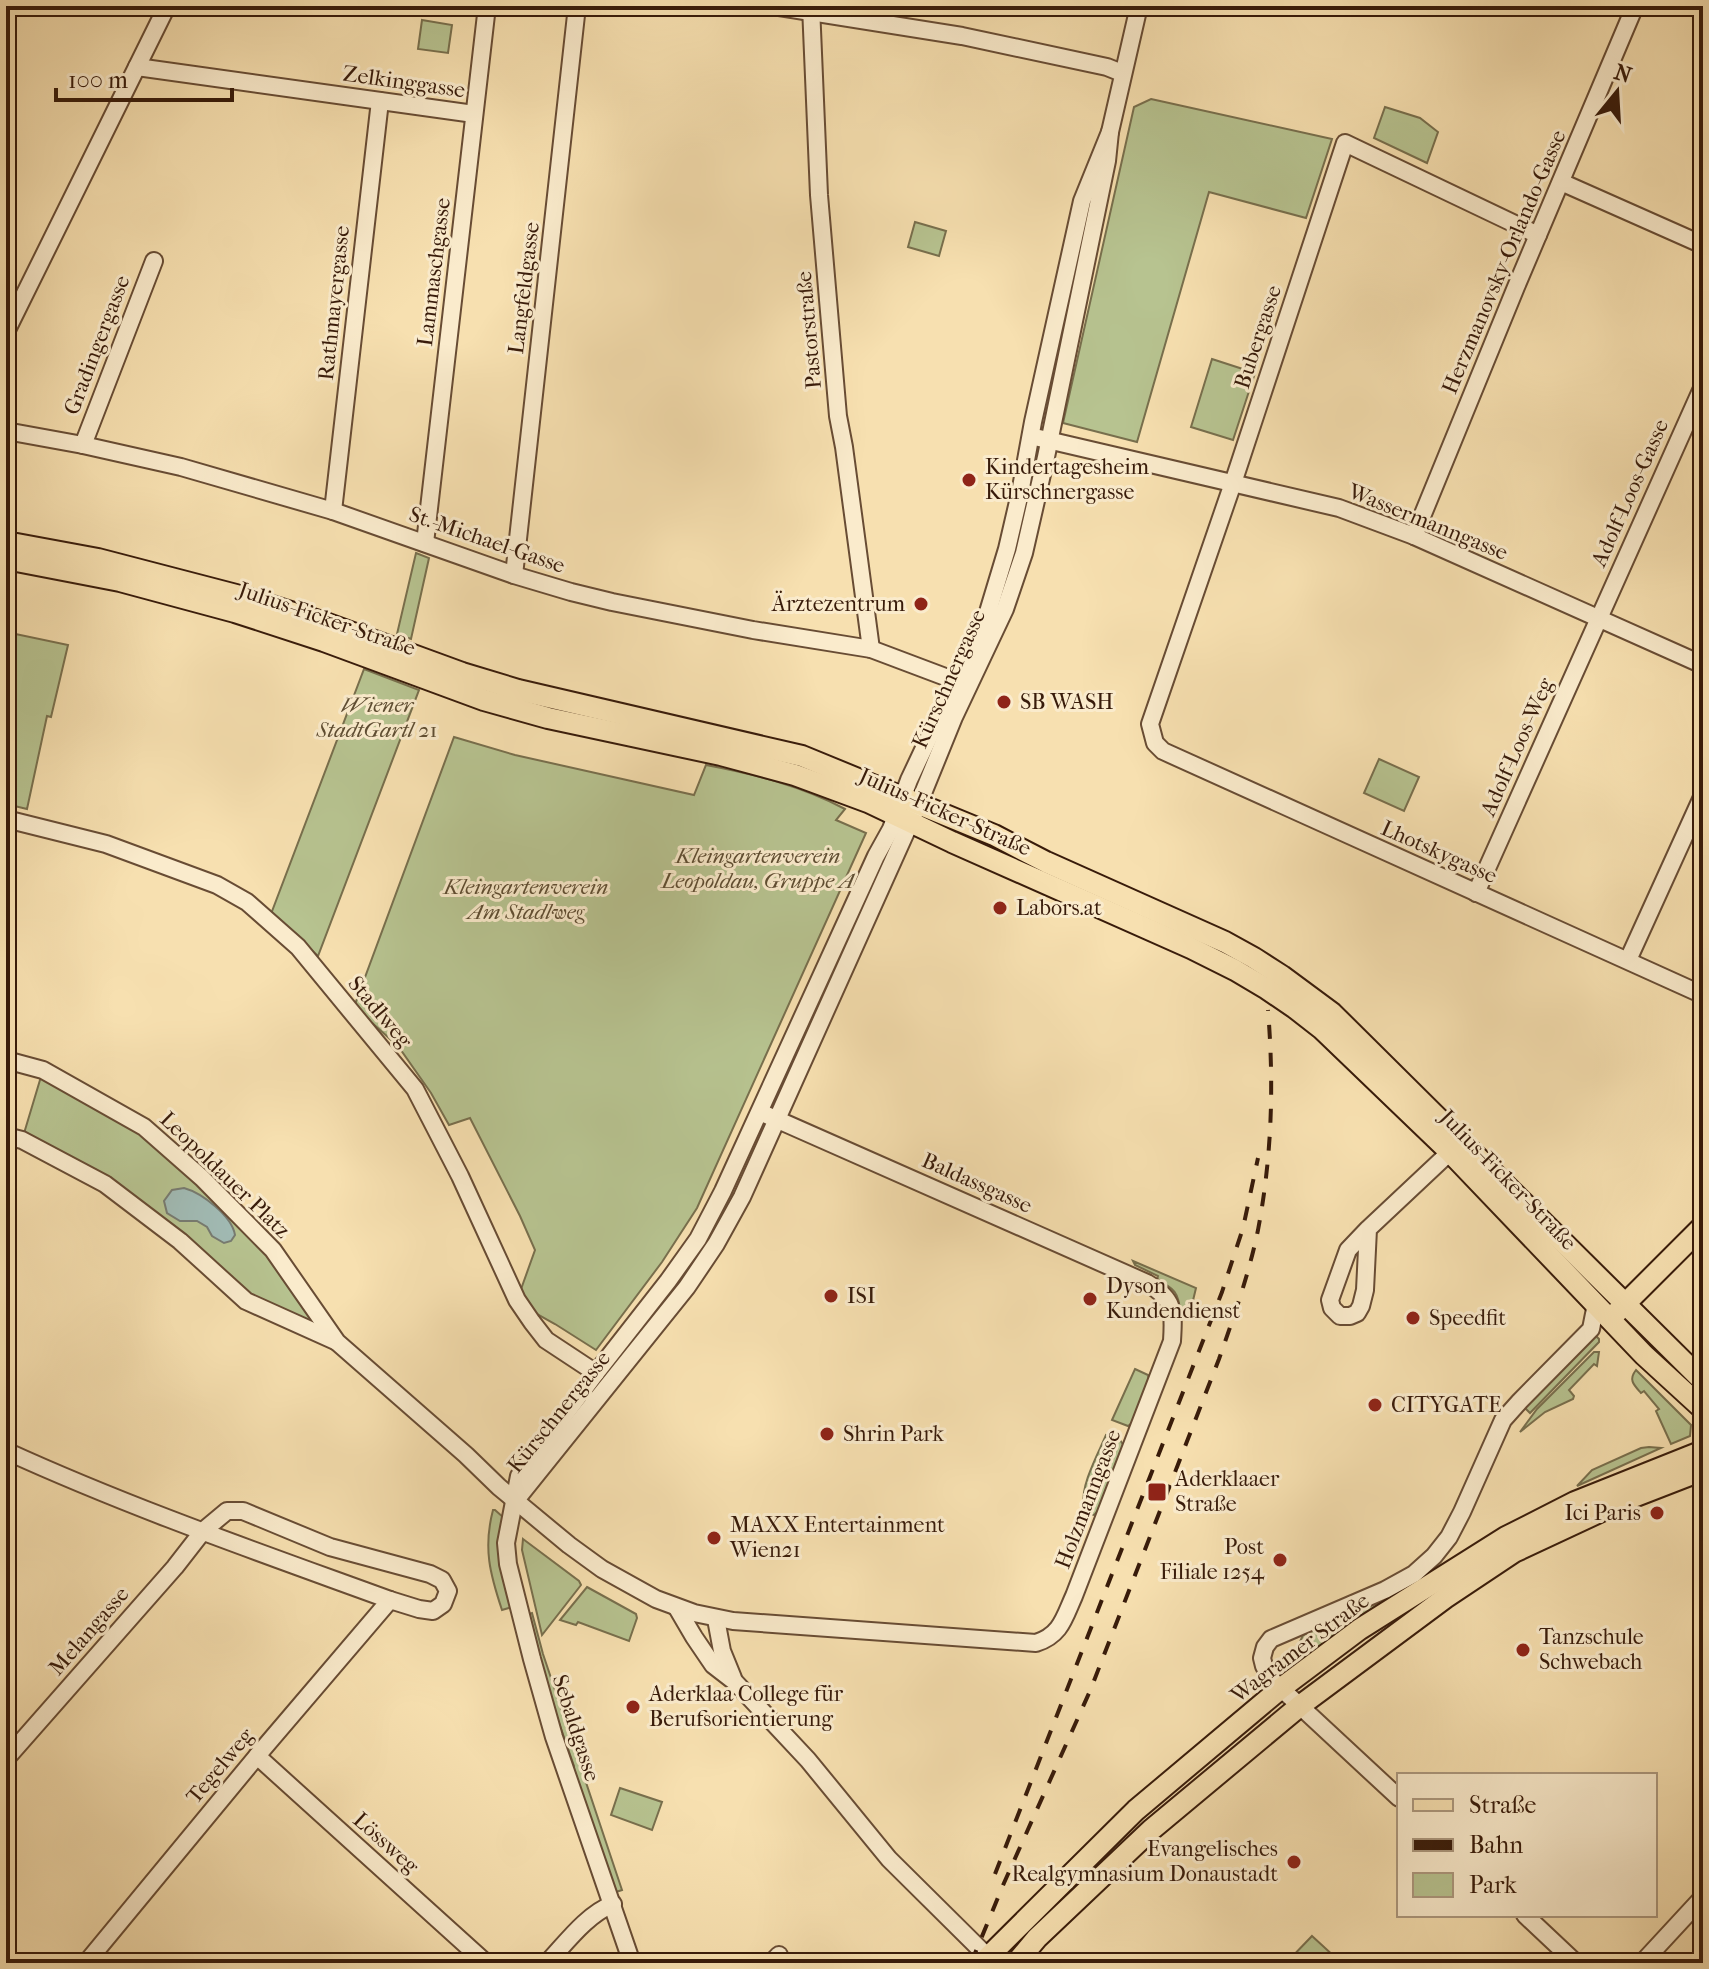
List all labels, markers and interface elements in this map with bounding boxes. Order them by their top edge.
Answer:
scale bar [56,52,232,102]
north arrow [1577,52,1657,132]
text: N [1611,59,1635,89]
street label: Zelkinggasse [341,61,467,103]
text: 100 m [68,66,128,94]
street label: Herzmanovsky-Orlando-Gasse [1437,126,1572,398]
street label: Lammaschgasse [412,196,456,348]
street label: Langfeldgasse [503,220,545,356]
street label: Rathmayergasse [313,224,355,382]
street label: Pastorstraße [791,270,827,390]
street label: Gradingergasse [58,271,136,418]
street label: Bubergasse [1229,282,1287,392]
street label: Adolf-Loos-Gasse [1585,415,1674,572]
place label: Kindertagesheim Kürschnergasse [985,454,1150,505]
marker: Kindertagesheim Kürschnergasse [960,471,978,489]
street label: Wassermanngasse [1343,478,1512,566]
street label: St.-Michael-Gasse [406,501,569,579]
street label: Julius-Ficker-Straße [233,576,419,662]
place label: Ärztezentrum [771,590,906,617]
marker: Ärztezentrum [912,595,930,613]
street label: Kürschnergasse [907,605,991,752]
street label: Adolf-Loos-Weg [1475,674,1559,821]
place label: SB WASH [1020,689,1114,715]
park label: Wiener StadtGartl 21 [315,692,438,743]
marker: SB WASH [995,693,1013,711]
street label: Julius-Ficker-Straße [853,762,1035,862]
street label: Lhotskygasse [1377,815,1501,889]
park label: Kleingartenverein Leopoldau, Gruppe A [660,843,856,894]
park label: Kleingartenverein Am Stadlweg [442,874,608,925]
place label: Labors.at [1016,895,1102,921]
marker: Labors.at [991,899,1009,917]
street label: Stadlweg [342,971,418,1053]
street label: Julius-Ficker-Straße [1433,1103,1582,1256]
street label: Leopoldauer Platz [155,1106,296,1244]
street label: Baldassgasse [918,1147,1036,1219]
place label: Dyson Kundendienst [1106,1273,1240,1324]
place label: ISI [847,1283,876,1309]
marker: ISI [822,1287,840,1305]
marker: Dyson Kundendienst [1081,1290,1099,1308]
place label: Speedfit [1429,1305,1506,1331]
marker: Speedfit [1404,1309,1422,1327]
street label: Kürschnergasse [502,1346,616,1478]
place label: CITYGATE [1391,1392,1501,1418]
marker: CITYGATE [1366,1396,1384,1414]
place label: Shrin Park [843,1421,944,1447]
marker: Shrin Park [818,1425,836,1443]
street label: Holzmanngasse [1050,1426,1127,1572]
place label: Aderklaaer Straße [1174,1466,1280,1517]
marker: Aderklaaer Straße [1146,1481,1168,1503]
place label: Ici Paris [1565,1500,1641,1526]
marker: Ici Paris [1648,1504,1666,1522]
place label: MAXX Entertainment Wien21 [729,1512,945,1563]
marker: MAXX Entertainment Wien21 [705,1529,723,1547]
place label: Post Filiale 1254 [1160,1534,1265,1585]
marker: Post Filiale 1254 [1271,1551,1289,1569]
street label: Melangasse [44,1581,135,1681]
street label: Wagramer Straße [1225,1587,1374,1709]
place label: Tanzschule Schwebach [1539,1624,1644,1675]
marker: Tanzschule Schwebach [1514,1641,1532,1659]
street label: Sebaldgasse [547,1671,606,1785]
place label: Aderklaa College für Berufsorientierung [648,1681,844,1732]
marker: Aderklaa College für Berufsorientierung [624,1698,642,1716]
street label: Tegelweg [181,1723,259,1809]
legend [1397,1773,1657,1917]
text: Straße [1469,1791,1536,1819]
street label: Lössweg [348,1807,424,1879]
text: Bahn [1469,1831,1523,1859]
place label: Evangelisches Realgymnasium Donaustadt [1012,1836,1278,1887]
marker: Evangelisches Realgymnasium Donaustadt [1285,1853,1303,1871]
text: Park [1469,1871,1517,1899]

